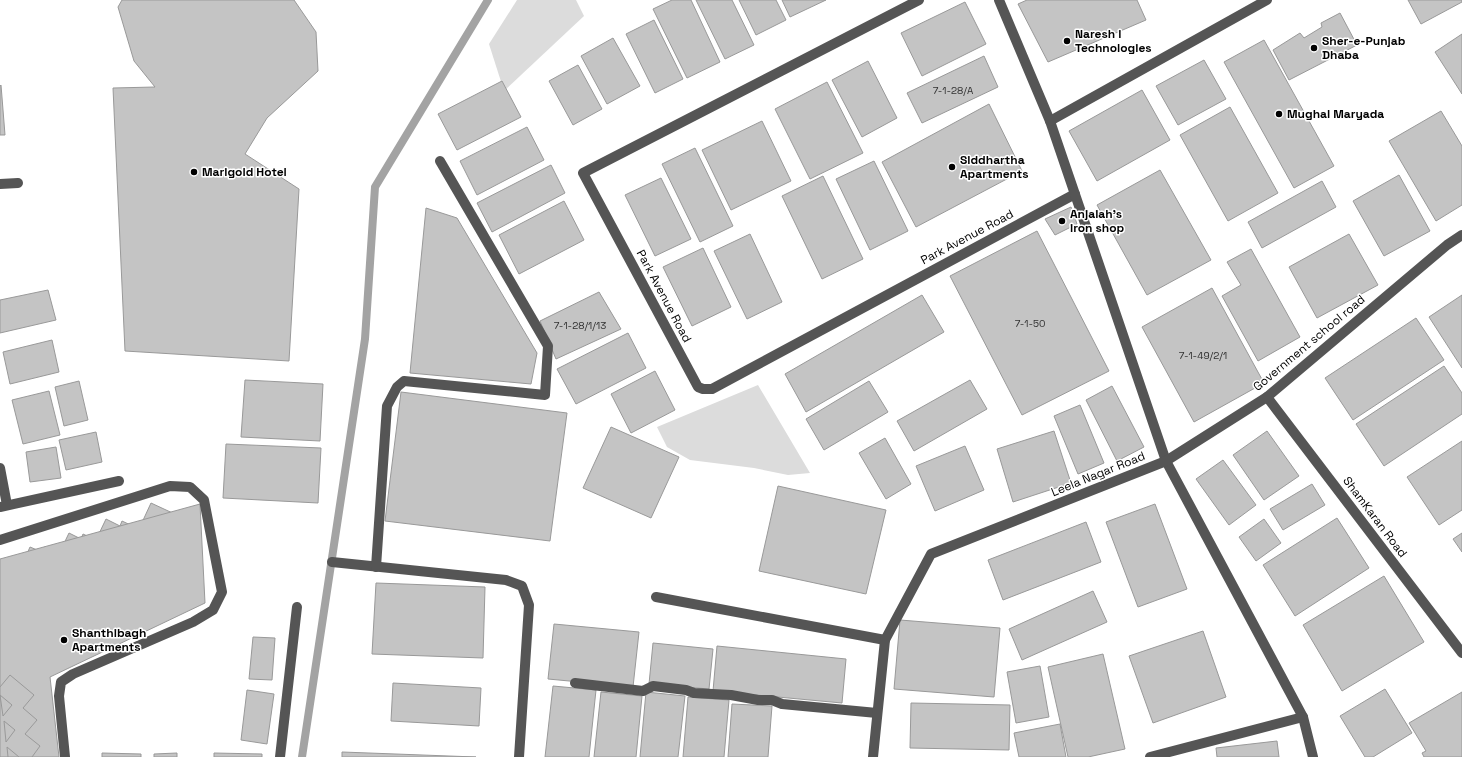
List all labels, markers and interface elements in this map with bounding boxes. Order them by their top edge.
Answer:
place label: Naresh i Technologies [1075,26,1152,56]
place label: Sher-e-Punjab Dhaba [1322,33,1406,63]
marker: Naresh i Technologies [1062,36,1072,46]
marker: Sher-e-Punjab Dhaba [1309,43,1319,53]
house number: 7-1-28/A [933,84,974,97]
place label: Mughal Maryada [1287,106,1384,122]
marker: Mughal Maryada [1274,109,1284,119]
place label: Siddhartha Apartments [960,152,1029,182]
marker: Siddhartha Apartments [947,162,957,172]
place label: Marigold Hotel [202,164,287,180]
marker: Marigold Hotel [189,167,199,177]
street label: Park Avenue Road [918,206,1016,268]
place label: Anjaiah's iron shop [1070,206,1125,236]
marker: Anjaiah's iron shop [1057,216,1067,226]
street label: Park Avenue Road [633,247,695,345]
street label: Government school road [1250,291,1368,395]
house number: 7-1-50 [1015,317,1045,330]
house number: 7-1-28/1/13 [554,319,606,332]
house number: 7-1-49/2/1 [1179,349,1227,362]
street label: Leela Nagar Road [1049,448,1147,500]
street label: ShamKaran Road [1339,473,1411,561]
place label: Shanthibagh Apartments [72,625,146,655]
marker: Shanthibagh Apartments [59,635,69,645]

